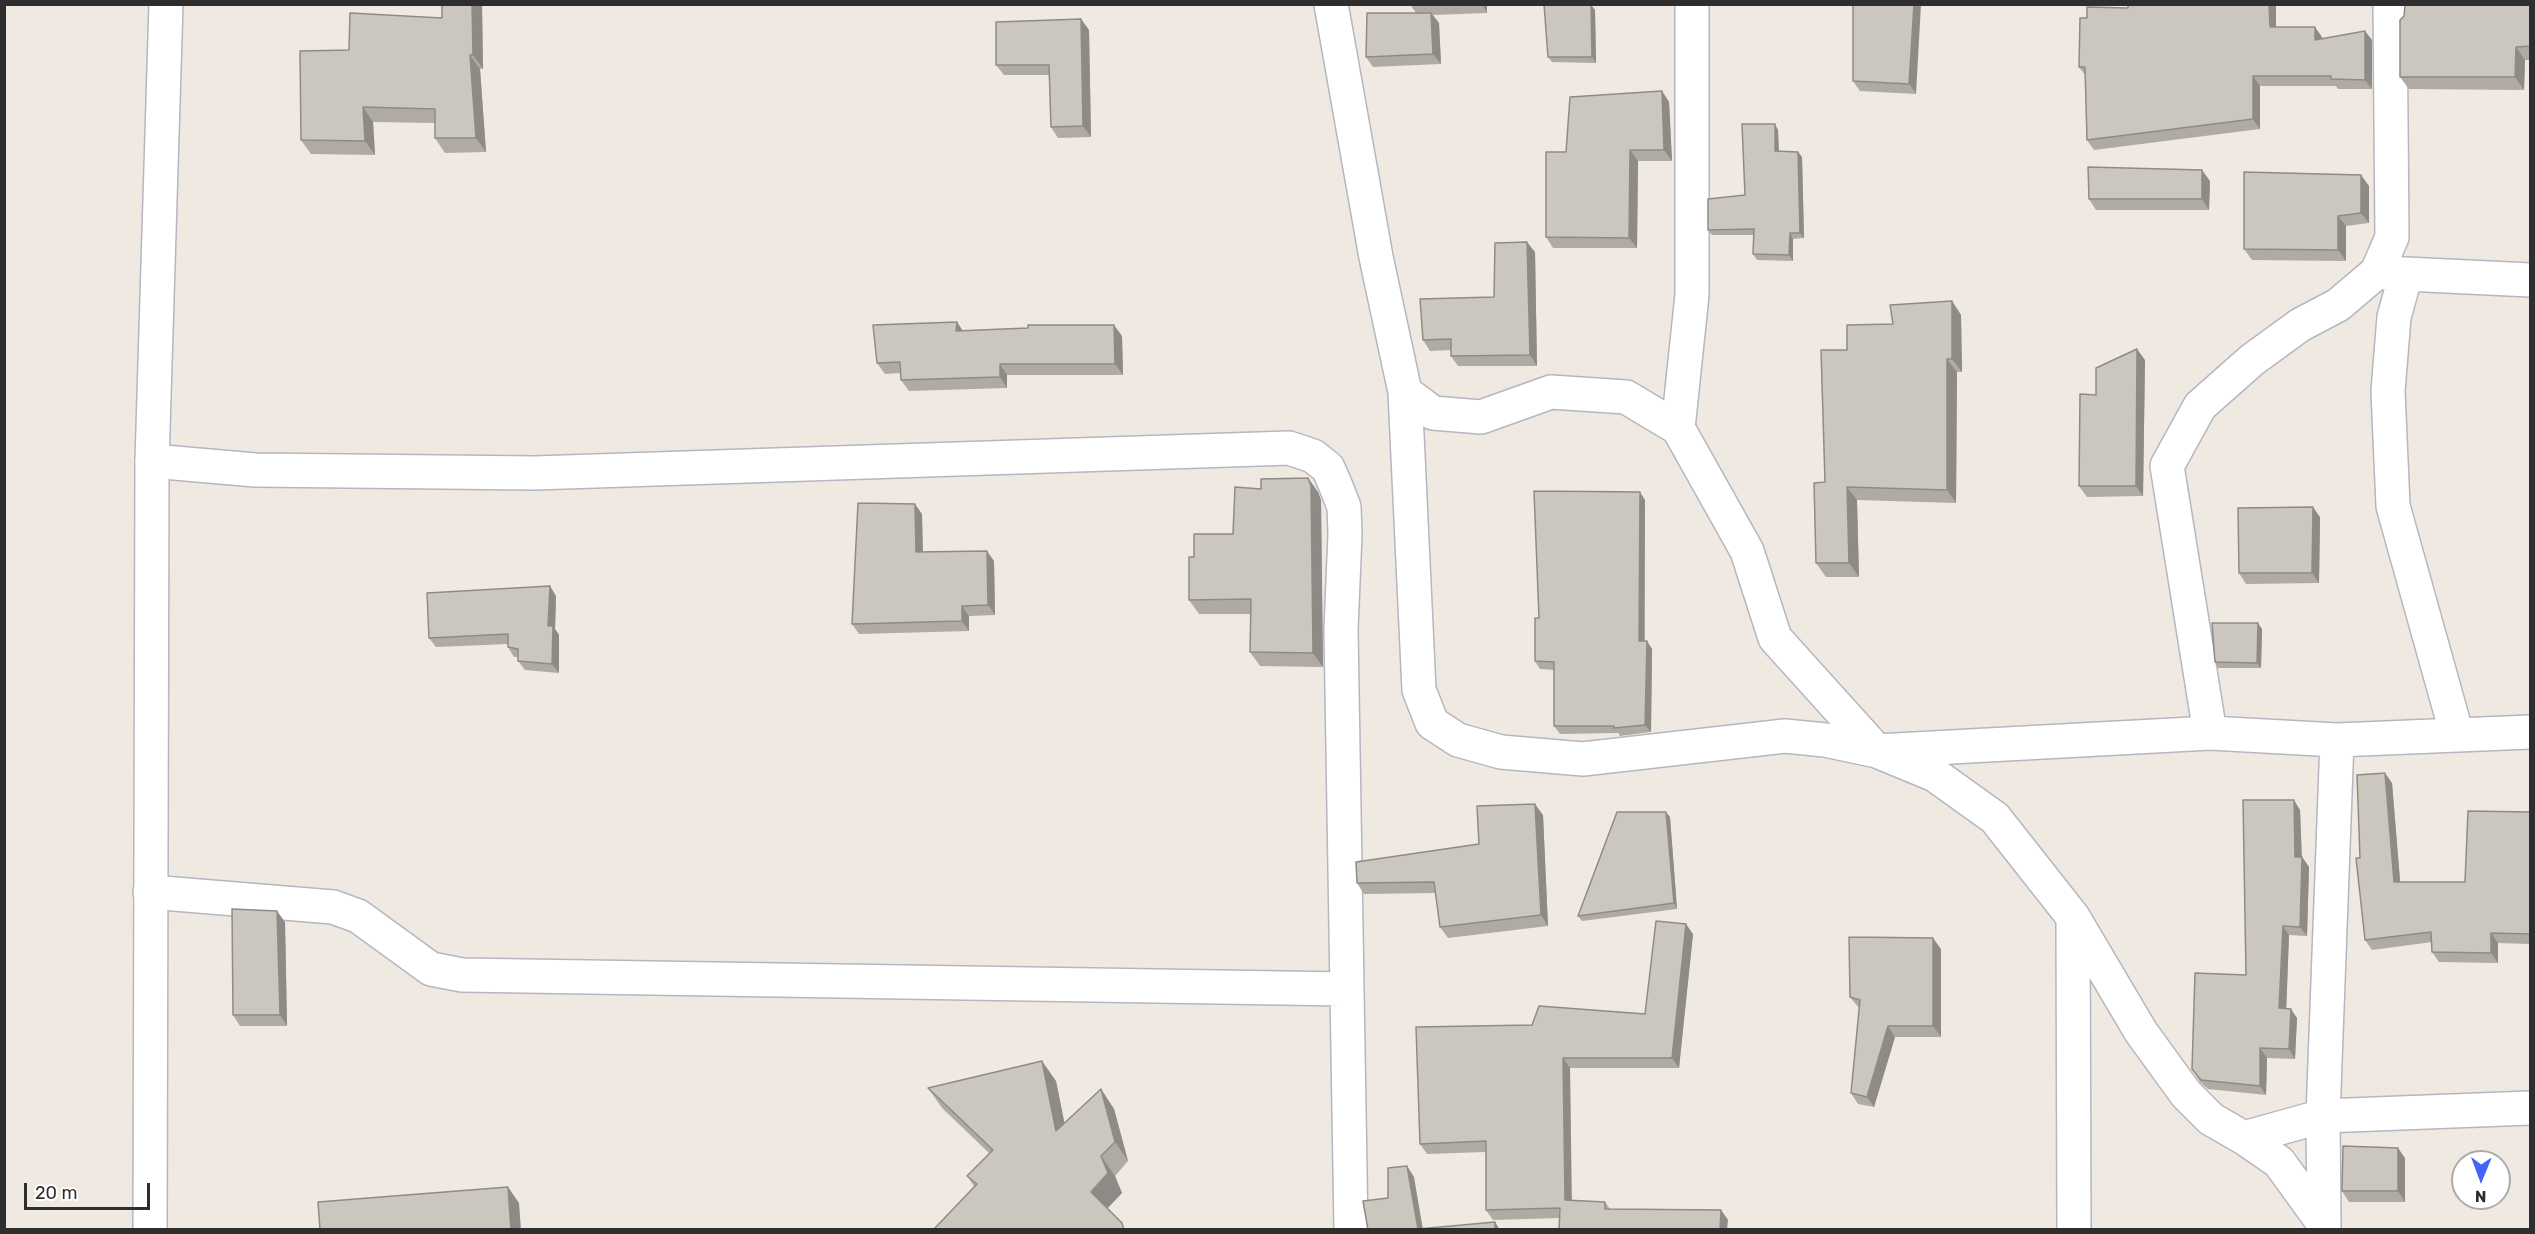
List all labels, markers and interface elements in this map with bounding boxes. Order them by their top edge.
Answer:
north arrow [2451,1150,2511,1210]
scale bar [27,1171,153,1209]
text: 20 m [35,1182,77,1204]
text: N [2475,1187,2487,1206]

